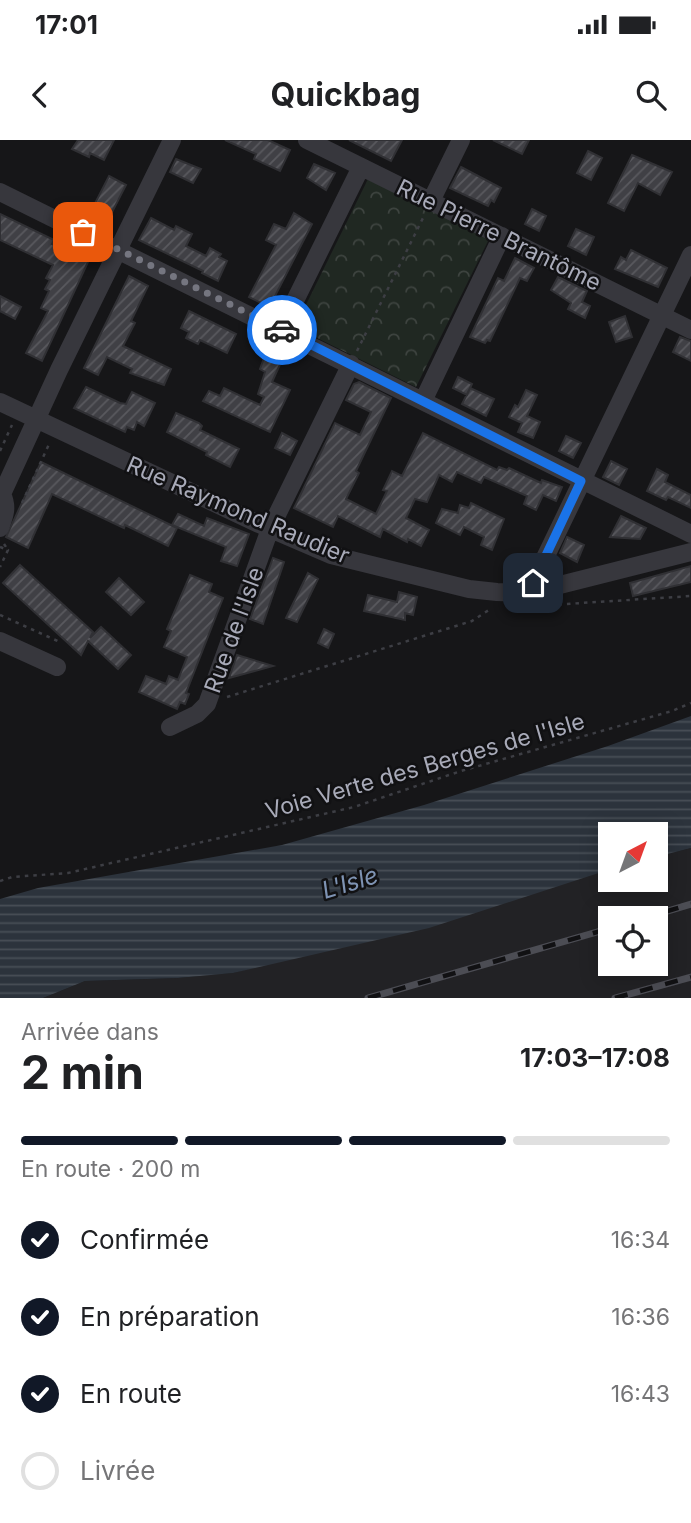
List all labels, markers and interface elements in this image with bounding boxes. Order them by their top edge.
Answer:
text: 17:01 [35,9,98,40]
text: Quickbag [270,75,421,114]
icon: back [21,76,59,114]
icon: search [632,76,670,114]
street label: Rue Pierre Brantôme [392,173,606,297]
pin [53,202,113,262]
icon: bag [64,213,102,251]
courier [247,295,317,365]
icon: car [263,311,301,349]
street label: Rue Raymond Raudier [122,450,354,570]
pin [503,553,563,613]
street label: Rue de l'Isle [198,563,270,697]
icon: home [514,564,552,602]
street label: Voie Verte des Berges de l'Isle [262,707,588,825]
north arrow [598,822,668,892]
map controls [598,822,668,976]
water label: L'Isle [318,860,382,905]
button: locate [598,906,668,976]
text: Arrivée dans [21,1018,159,1046]
text: 17:03–17:08 [520,1042,670,1073]
text: 2 min [21,1044,144,1100]
text: En route · 200 m [21,1155,201,1183]
icon: check [21,1221,59,1259]
text: Confirmée [80,1224,209,1255]
text: 16:34 [611,1226,670,1254]
icon: check [21,1298,59,1336]
text: En préparation [80,1301,260,1332]
text: 16:36 [611,1303,670,1331]
icon: check [21,1375,59,1413]
text: En route [80,1378,182,1409]
text: 16:43 [611,1380,670,1408]
text: Livrée [80,1455,155,1486]

